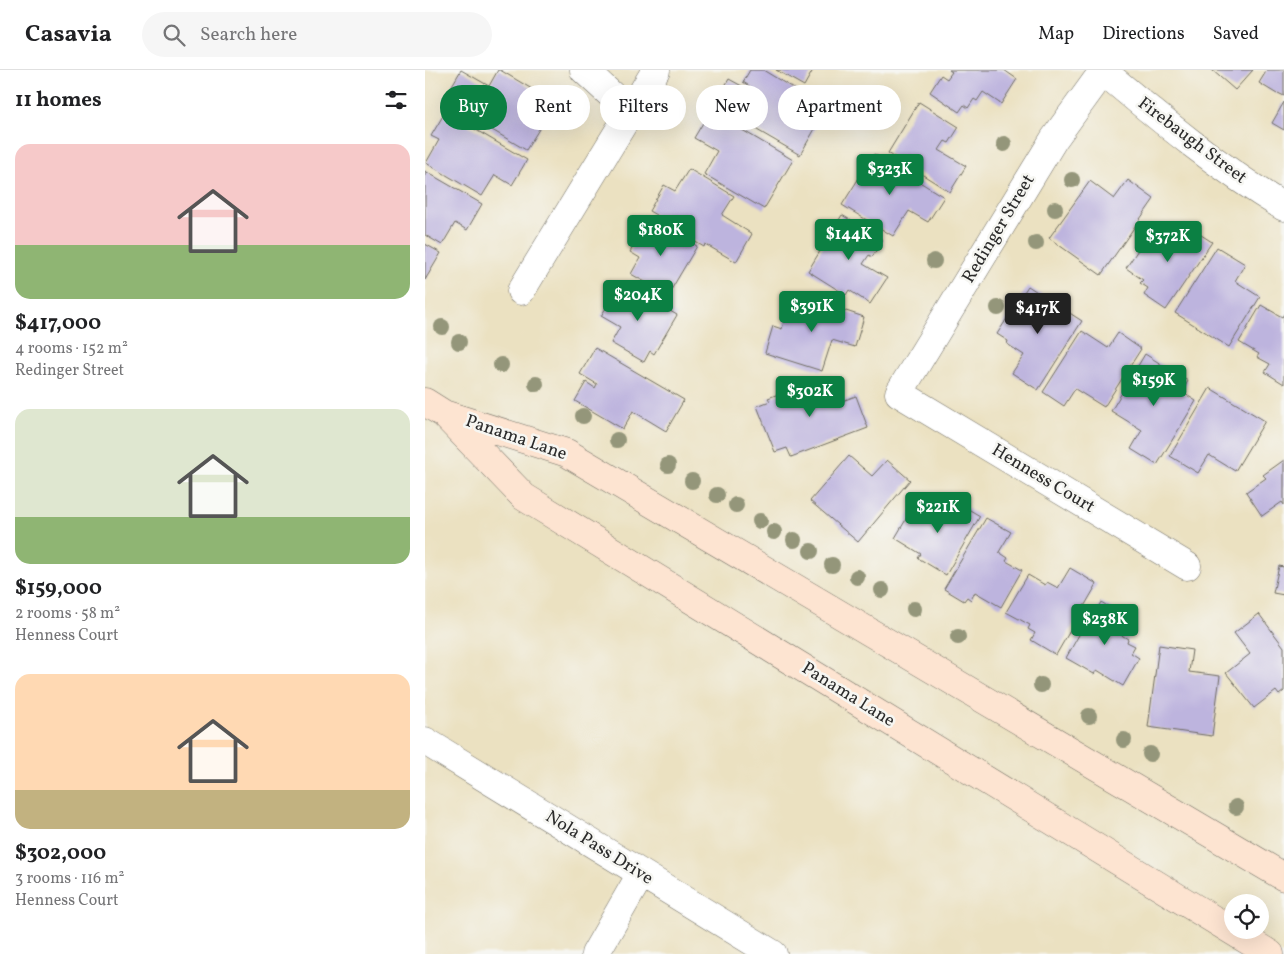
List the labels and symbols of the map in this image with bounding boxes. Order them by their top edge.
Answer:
street label: Firebaugh Street [1132,92,1252,190]
pin: $323K [855,154,925,196]
street label: Redinger Street [957,170,1041,288]
pin: $180K [626,214,696,257]
pin: $144K [814,218,884,261]
pin: $372K [1133,220,1203,263]
pin: $204K [603,280,673,322]
pin: $391K [777,290,847,333]
pin: $417K [1003,292,1073,335]
pin: $159K [1119,364,1189,407]
pin: $302K [775,376,845,418]
street label: Panama Lane [462,409,570,467]
street label: Henness Court [987,438,1099,520]
pin: $221K [903,492,973,534]
pin: $238K [1070,604,1140,646]
street label: Panama Lane [796,656,900,734]
street label: Nola Pass Drive [540,805,658,891]

